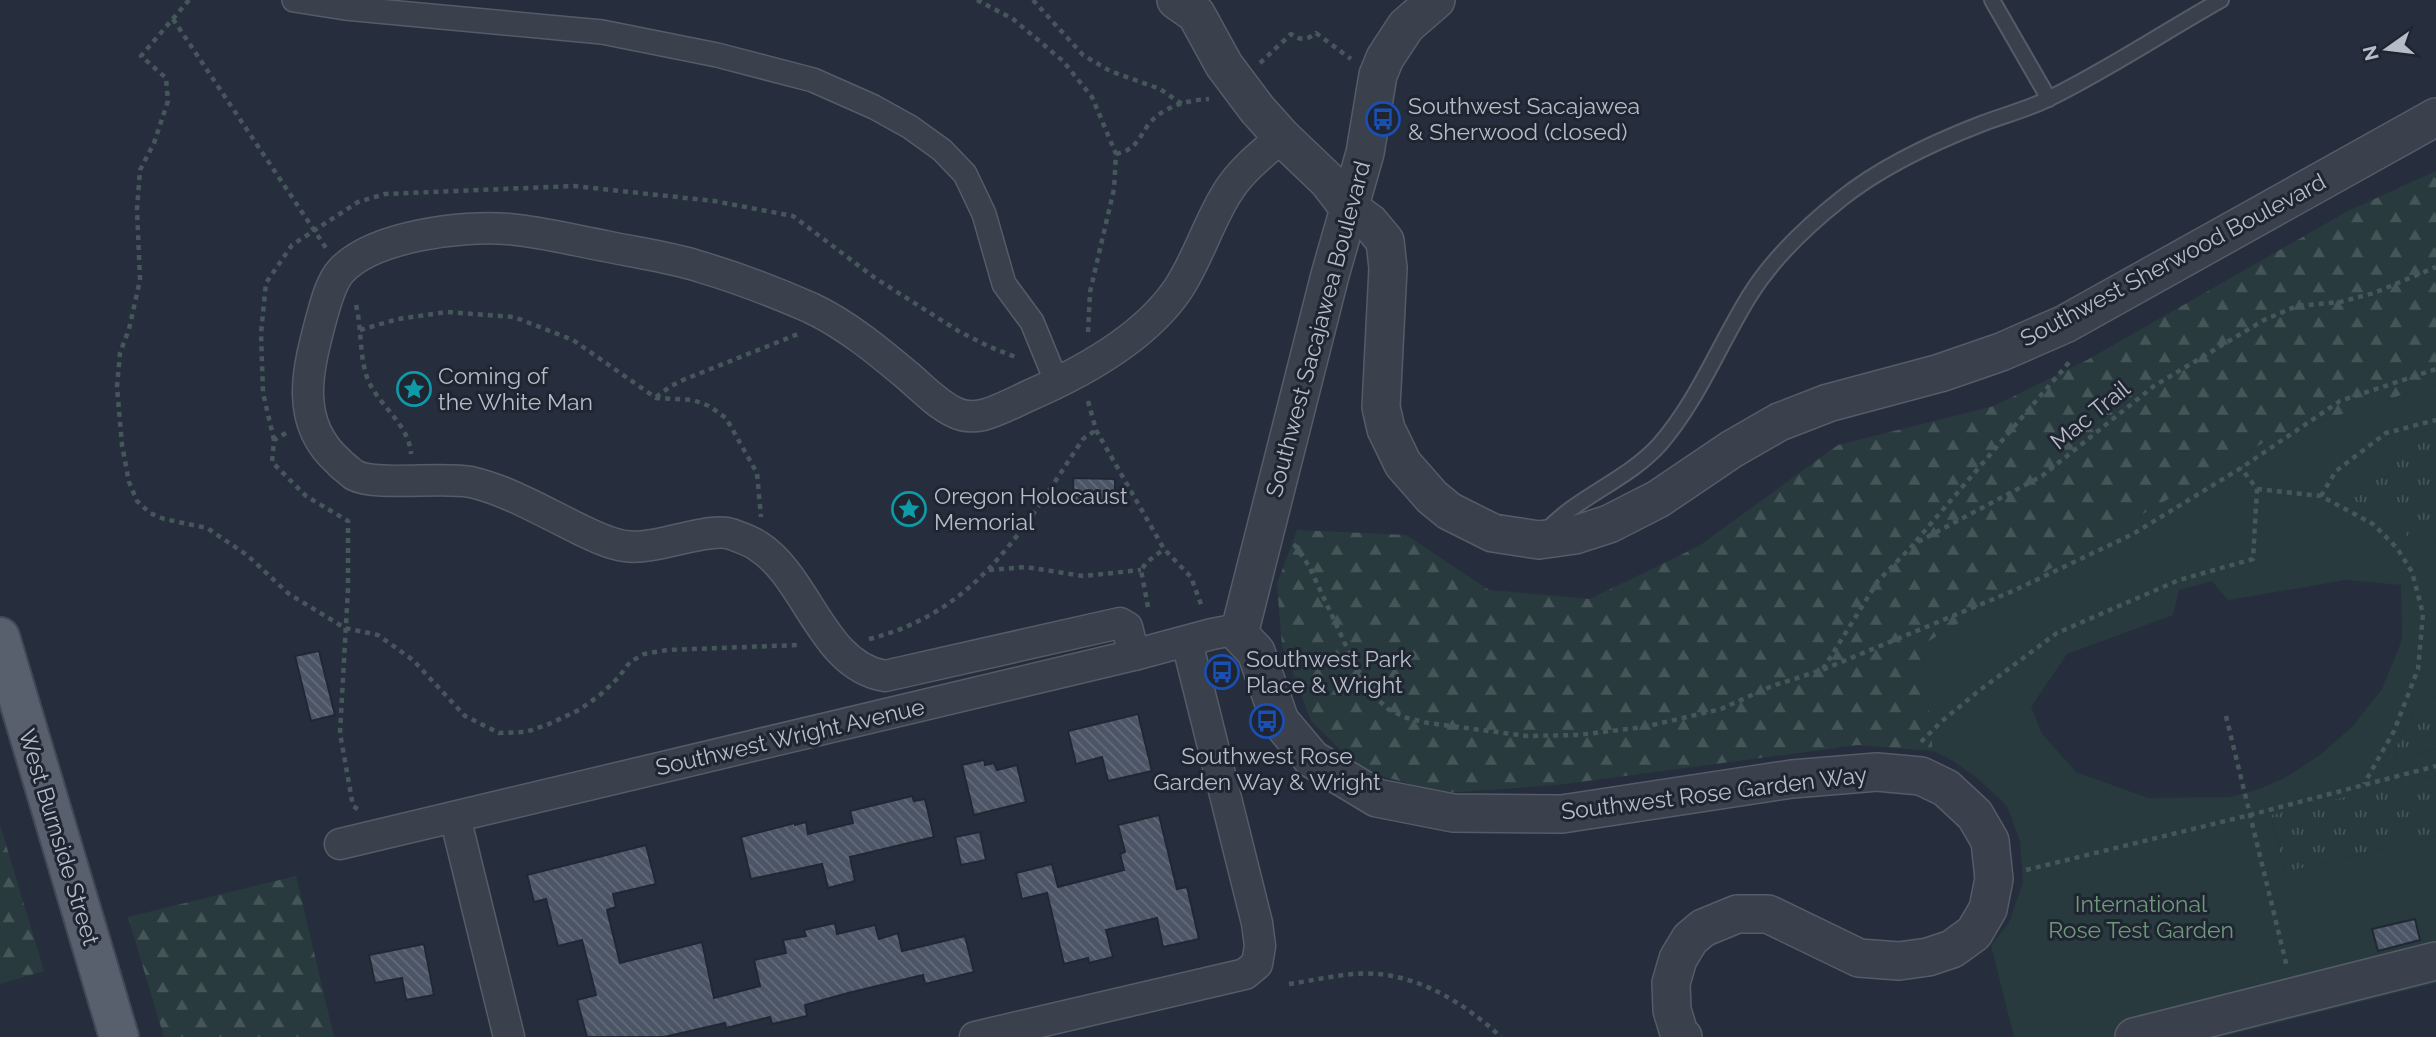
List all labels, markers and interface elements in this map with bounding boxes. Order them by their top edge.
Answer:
north arrow [2352,14,2422,84]
text: N [2358,43,2383,63]
place label: Southwest Sacajawea & Sherwood (closed) [1408,92,1640,145]
bus stop icon: Southwest Sacajawea & Sherwood (closed) [1364,100,1402,138]
street label: Southwest Sacajawea Boulevard [1260,158,1375,500]
street label: Southwest Sherwood Boulevard [2015,167,2330,352]
place label: Coming of the White Man [438,362,593,415]
place icon: Coming of the White Man [395,370,433,408]
street label: Mac Trail [2045,374,2135,455]
place label: Oregon Holocaust Memorial [934,482,1128,535]
place icon: Oregon Holocaust Memorial [890,490,928,528]
place label: Southwest Park Place & Wright [1246,645,1412,698]
bus stop icon: Southwest Park Place & Wright [1203,653,1241,691]
street label: Southwest Wright Avenue [653,692,927,781]
bus stop icon: Southwest Rose Garden Way & Wright [1248,702,1286,740]
street label: West Burnside Street [14,725,105,949]
place label: Southwest Rose Garden Way & Wright [1153,742,1381,795]
street label: Southwest Rose Garden Way [1559,760,1868,825]
park label: International Rose Test Garden [2048,890,2234,943]

